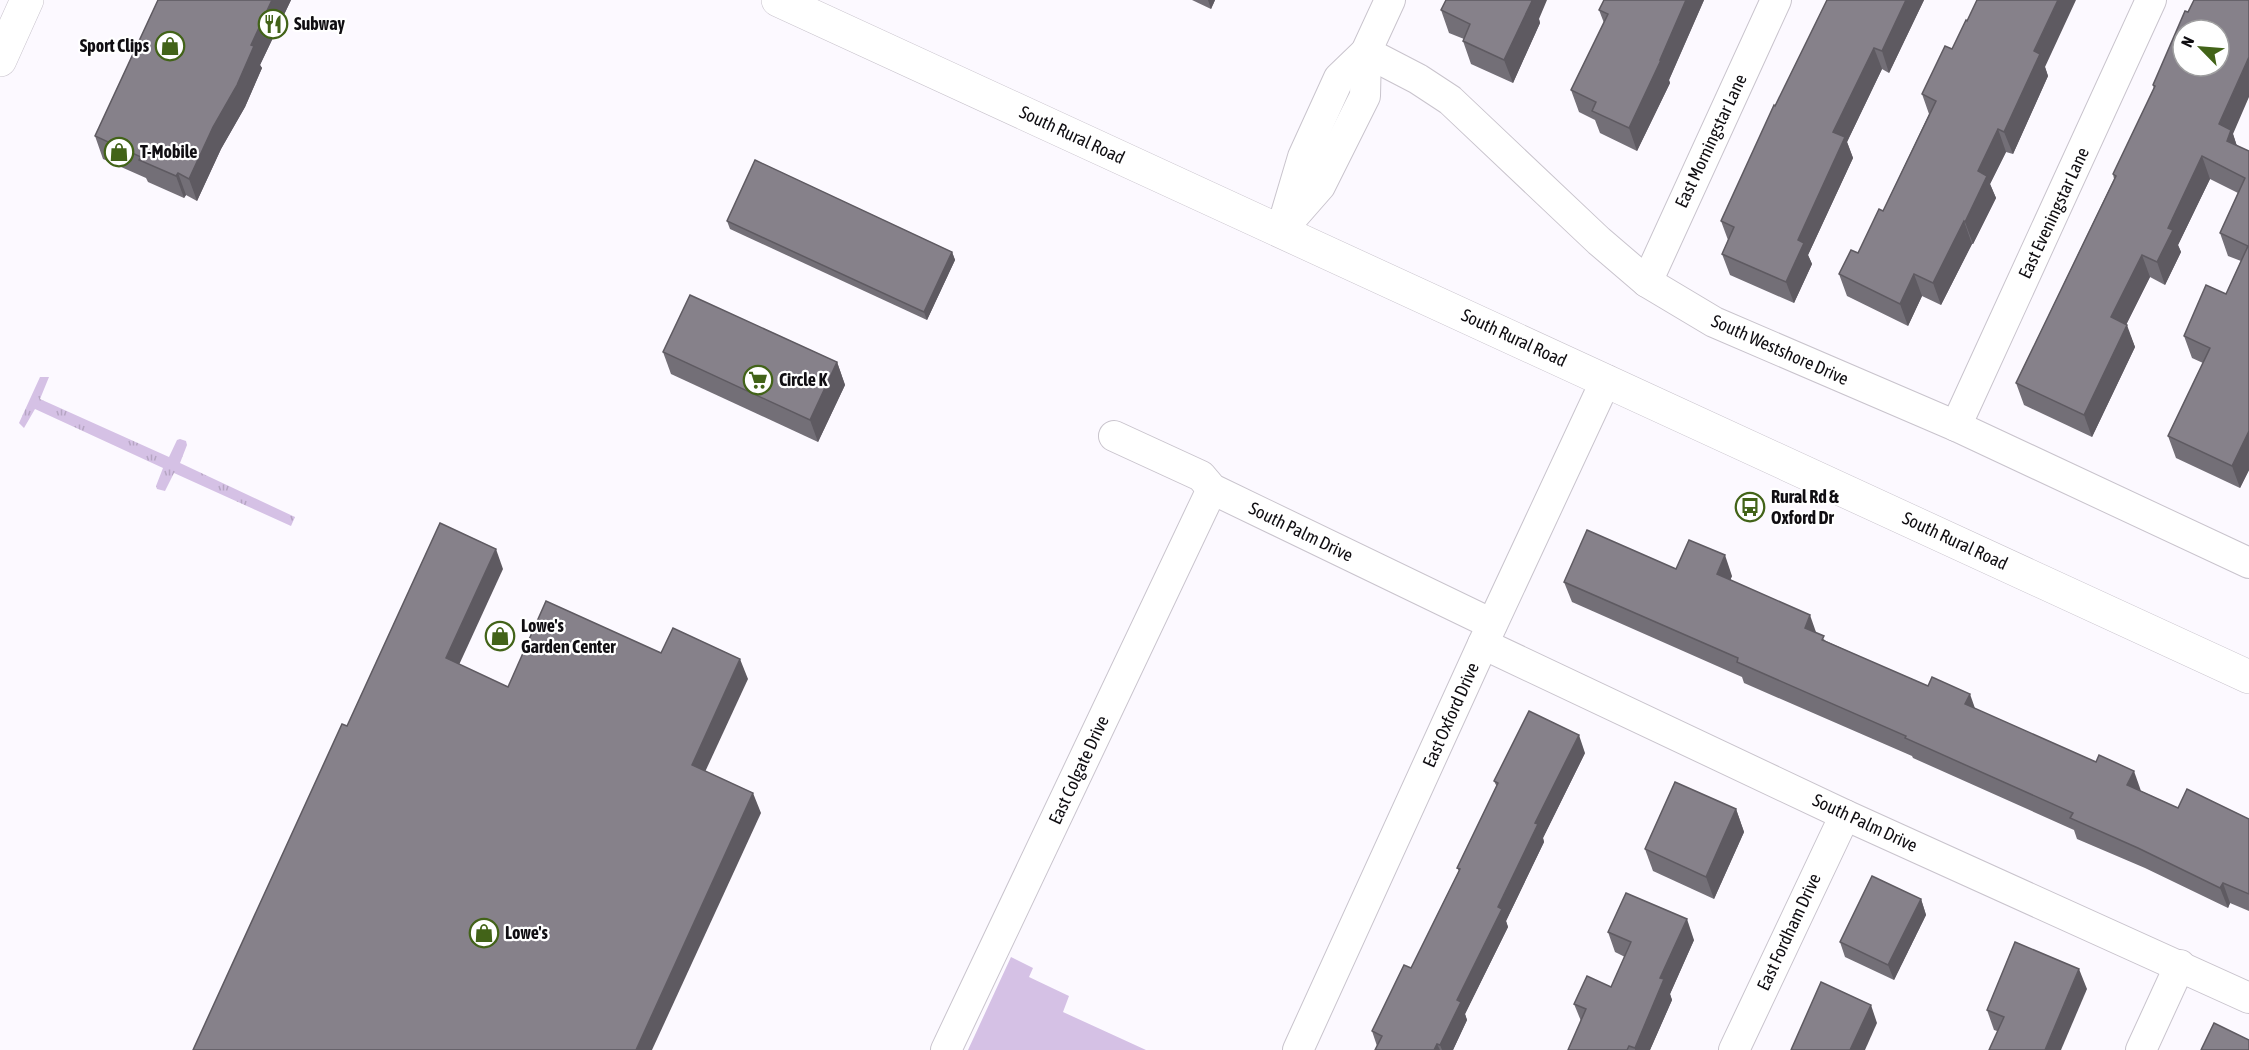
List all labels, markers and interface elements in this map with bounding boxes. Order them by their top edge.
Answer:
restaurant icon: Subway [257,8,289,40]
place label: Subway [294,13,346,34]
north arrow [2171,18,2231,78]
shop icon: Sport Clips [154,30,186,62]
text: N [2177,34,2198,50]
place label: Sport Clips [80,35,150,56]
street label: East Morningstar Lane [1670,71,1751,211]
street label: South Rural Road [1016,101,1128,168]
shop icon: T-Mobile [103,136,135,168]
place label: T-Mobile [140,141,197,162]
street label: East Eveningstar Lane [2014,144,2093,282]
street label: South Rural Road [1458,304,1570,371]
street label: South Westshore Drive [1708,310,1852,389]
supermarket icon: Circle K [742,364,774,396]
place label: Circle K [779,369,827,390]
place label: Rural Rd & Oxford Dr [1771,486,1839,528]
bus stop icon: Rural Rd & Oxford Dr [1734,491,1766,523]
street label: South Palm Drive [1246,497,1357,566]
street label: South Rural Road [1899,507,2011,574]
place label: Lowe's Garden Center [521,615,616,657]
shop icon: Lowe's Garden Center [484,620,516,652]
street label: East Oxford Drive [1418,659,1483,770]
street label: East Colgate Drive [1044,712,1113,827]
street label: South Palm Drive [1810,789,1921,856]
street label: East Fordham Drive [1752,870,1825,994]
shop icon: Lowe's [468,917,500,949]
place label: Lowe's [505,922,548,943]

